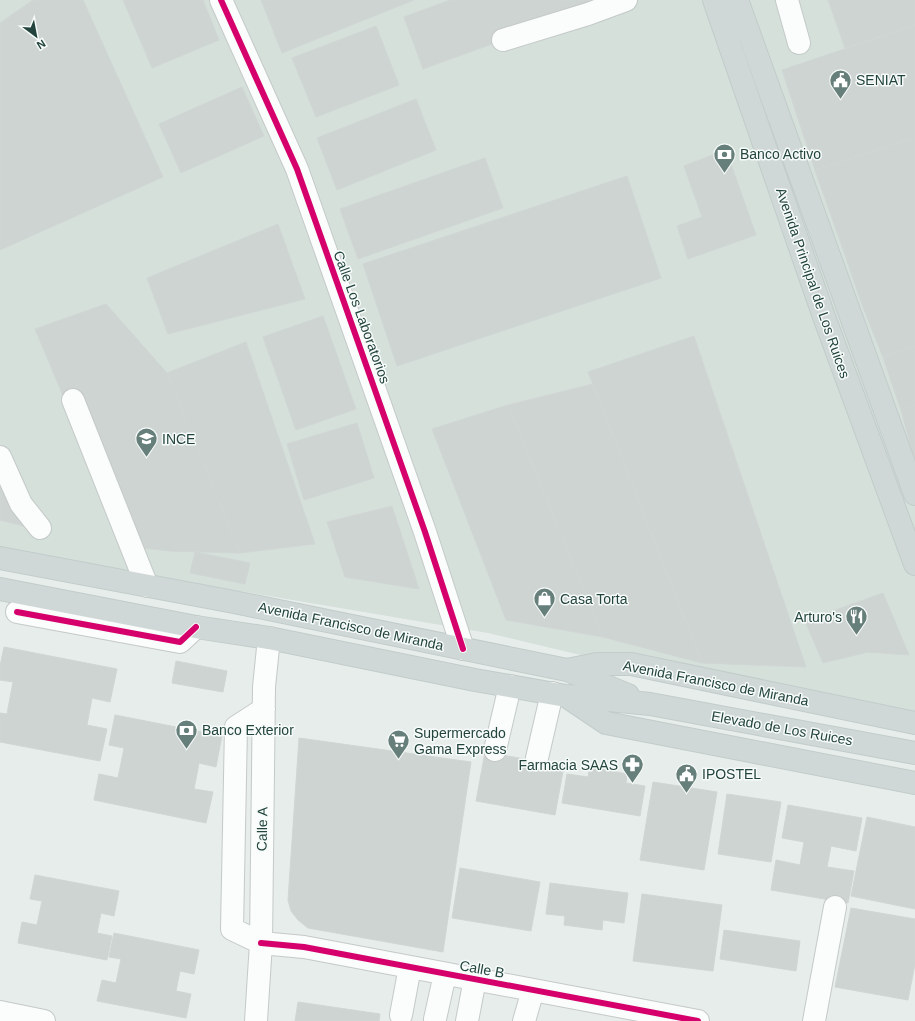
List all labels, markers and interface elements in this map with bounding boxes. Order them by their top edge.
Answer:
north arrow [16,16,56,56]
text: N [35,37,48,52]
public building icon: SENIAT [827,67,853,100]
place label: SENIAT [856,72,906,88]
bank icon: Banco Activo [712,141,738,174]
place label: Banco Activo [740,146,821,162]
street label: Avenida Principal de Los Ruices [773,186,853,380]
street label: Calle Los Laboratorios [331,248,393,386]
school or university icon: INCE [133,426,159,459]
place label: INCE [162,431,195,447]
shop icon: Casa Torta [532,586,558,619]
place label: Casa Torta [560,591,628,607]
street label: Avenida Francisco de Miranda [257,599,445,654]
restaurant icon: Arturo's [844,604,870,637]
place label: Arturo's [794,609,842,625]
street label: Avenida Francisco de Miranda [622,657,810,709]
street label: Elevado de Los Ruices [710,708,854,748]
bank icon: Banco Exterior [174,717,200,750]
place label: Banco Exterior [202,722,294,738]
place label: Supermercado Gama Express [414,725,507,757]
supermarket icon: Supermercado Gama Express [386,728,412,761]
pharmacy icon: Farmacia SAAS [620,752,646,785]
place label: Farmacia SAAS [518,757,618,773]
public building icon: IPOSTEL [674,761,700,794]
place label: IPOSTEL [702,766,761,782]
street label: Calle A [254,806,270,851]
street label: Calle B [458,957,506,981]

